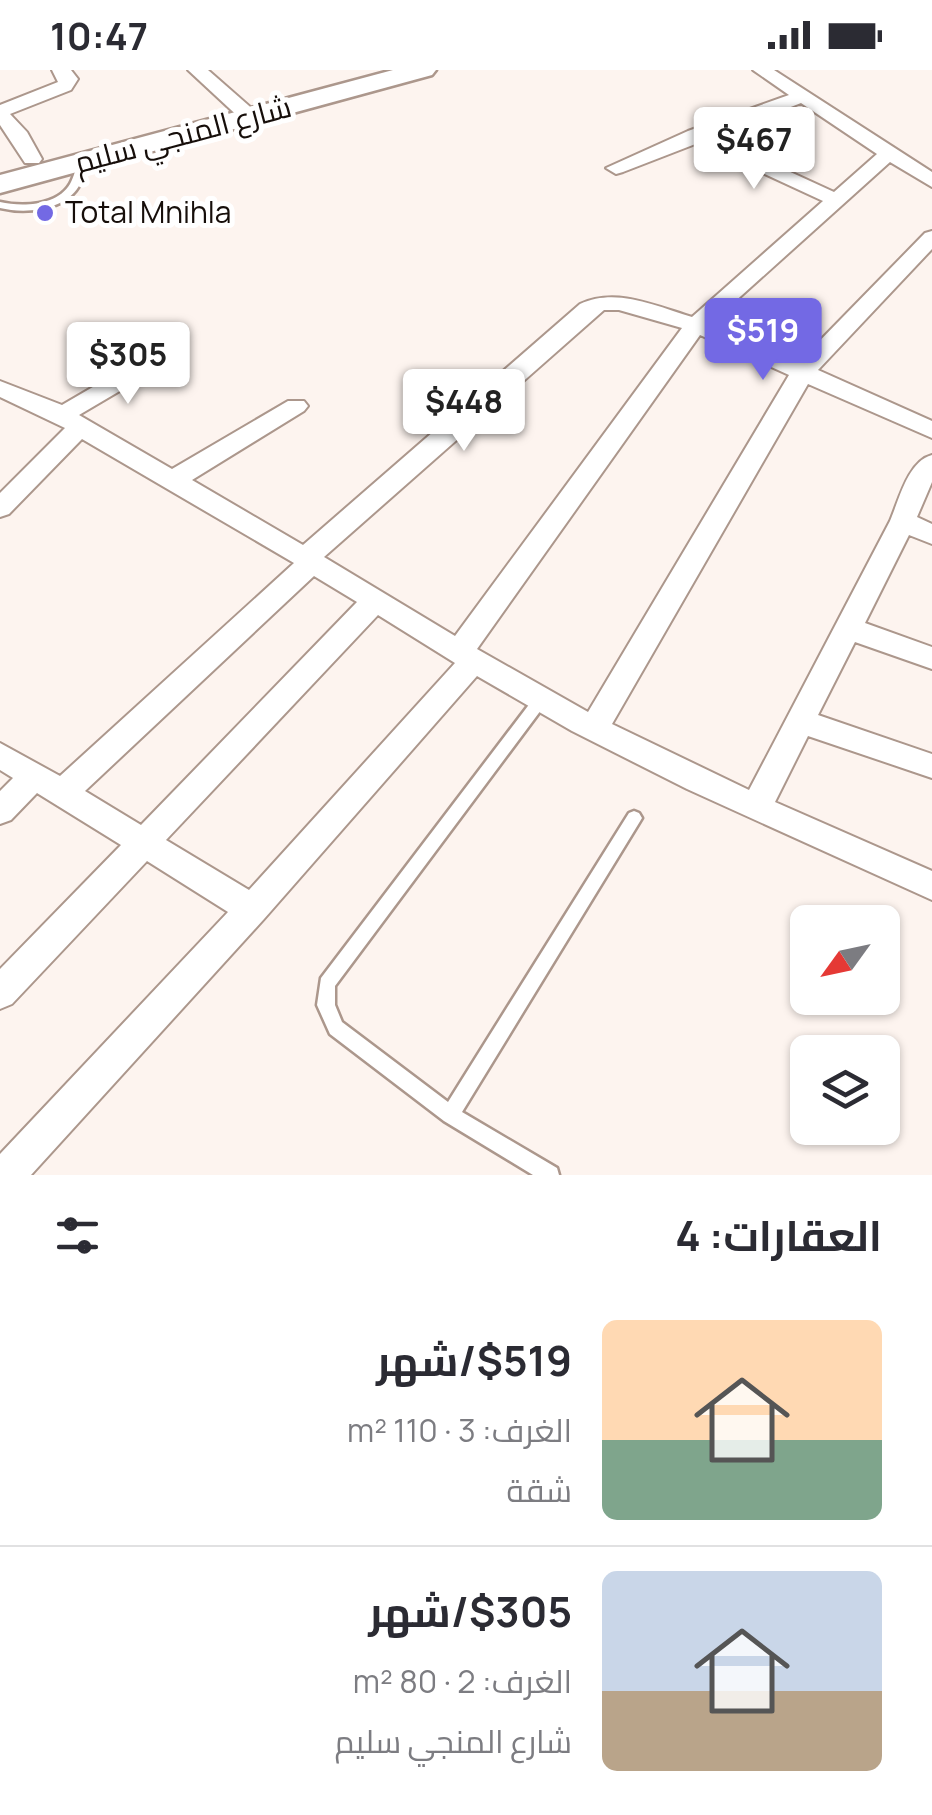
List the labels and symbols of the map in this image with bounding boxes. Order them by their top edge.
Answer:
street label: شارع المنجي سليم [70,85,297,186]
pin: $467 [695,107,813,192]
place label: Total Mnihla [65,191,231,232]
marker: Total Mnihla [34,202,56,224]
pin: $519 [704,298,822,383]
pin: $305 [69,322,187,407]
pin: $448 [405,369,523,454]
north arrow [790,905,900,1015]

